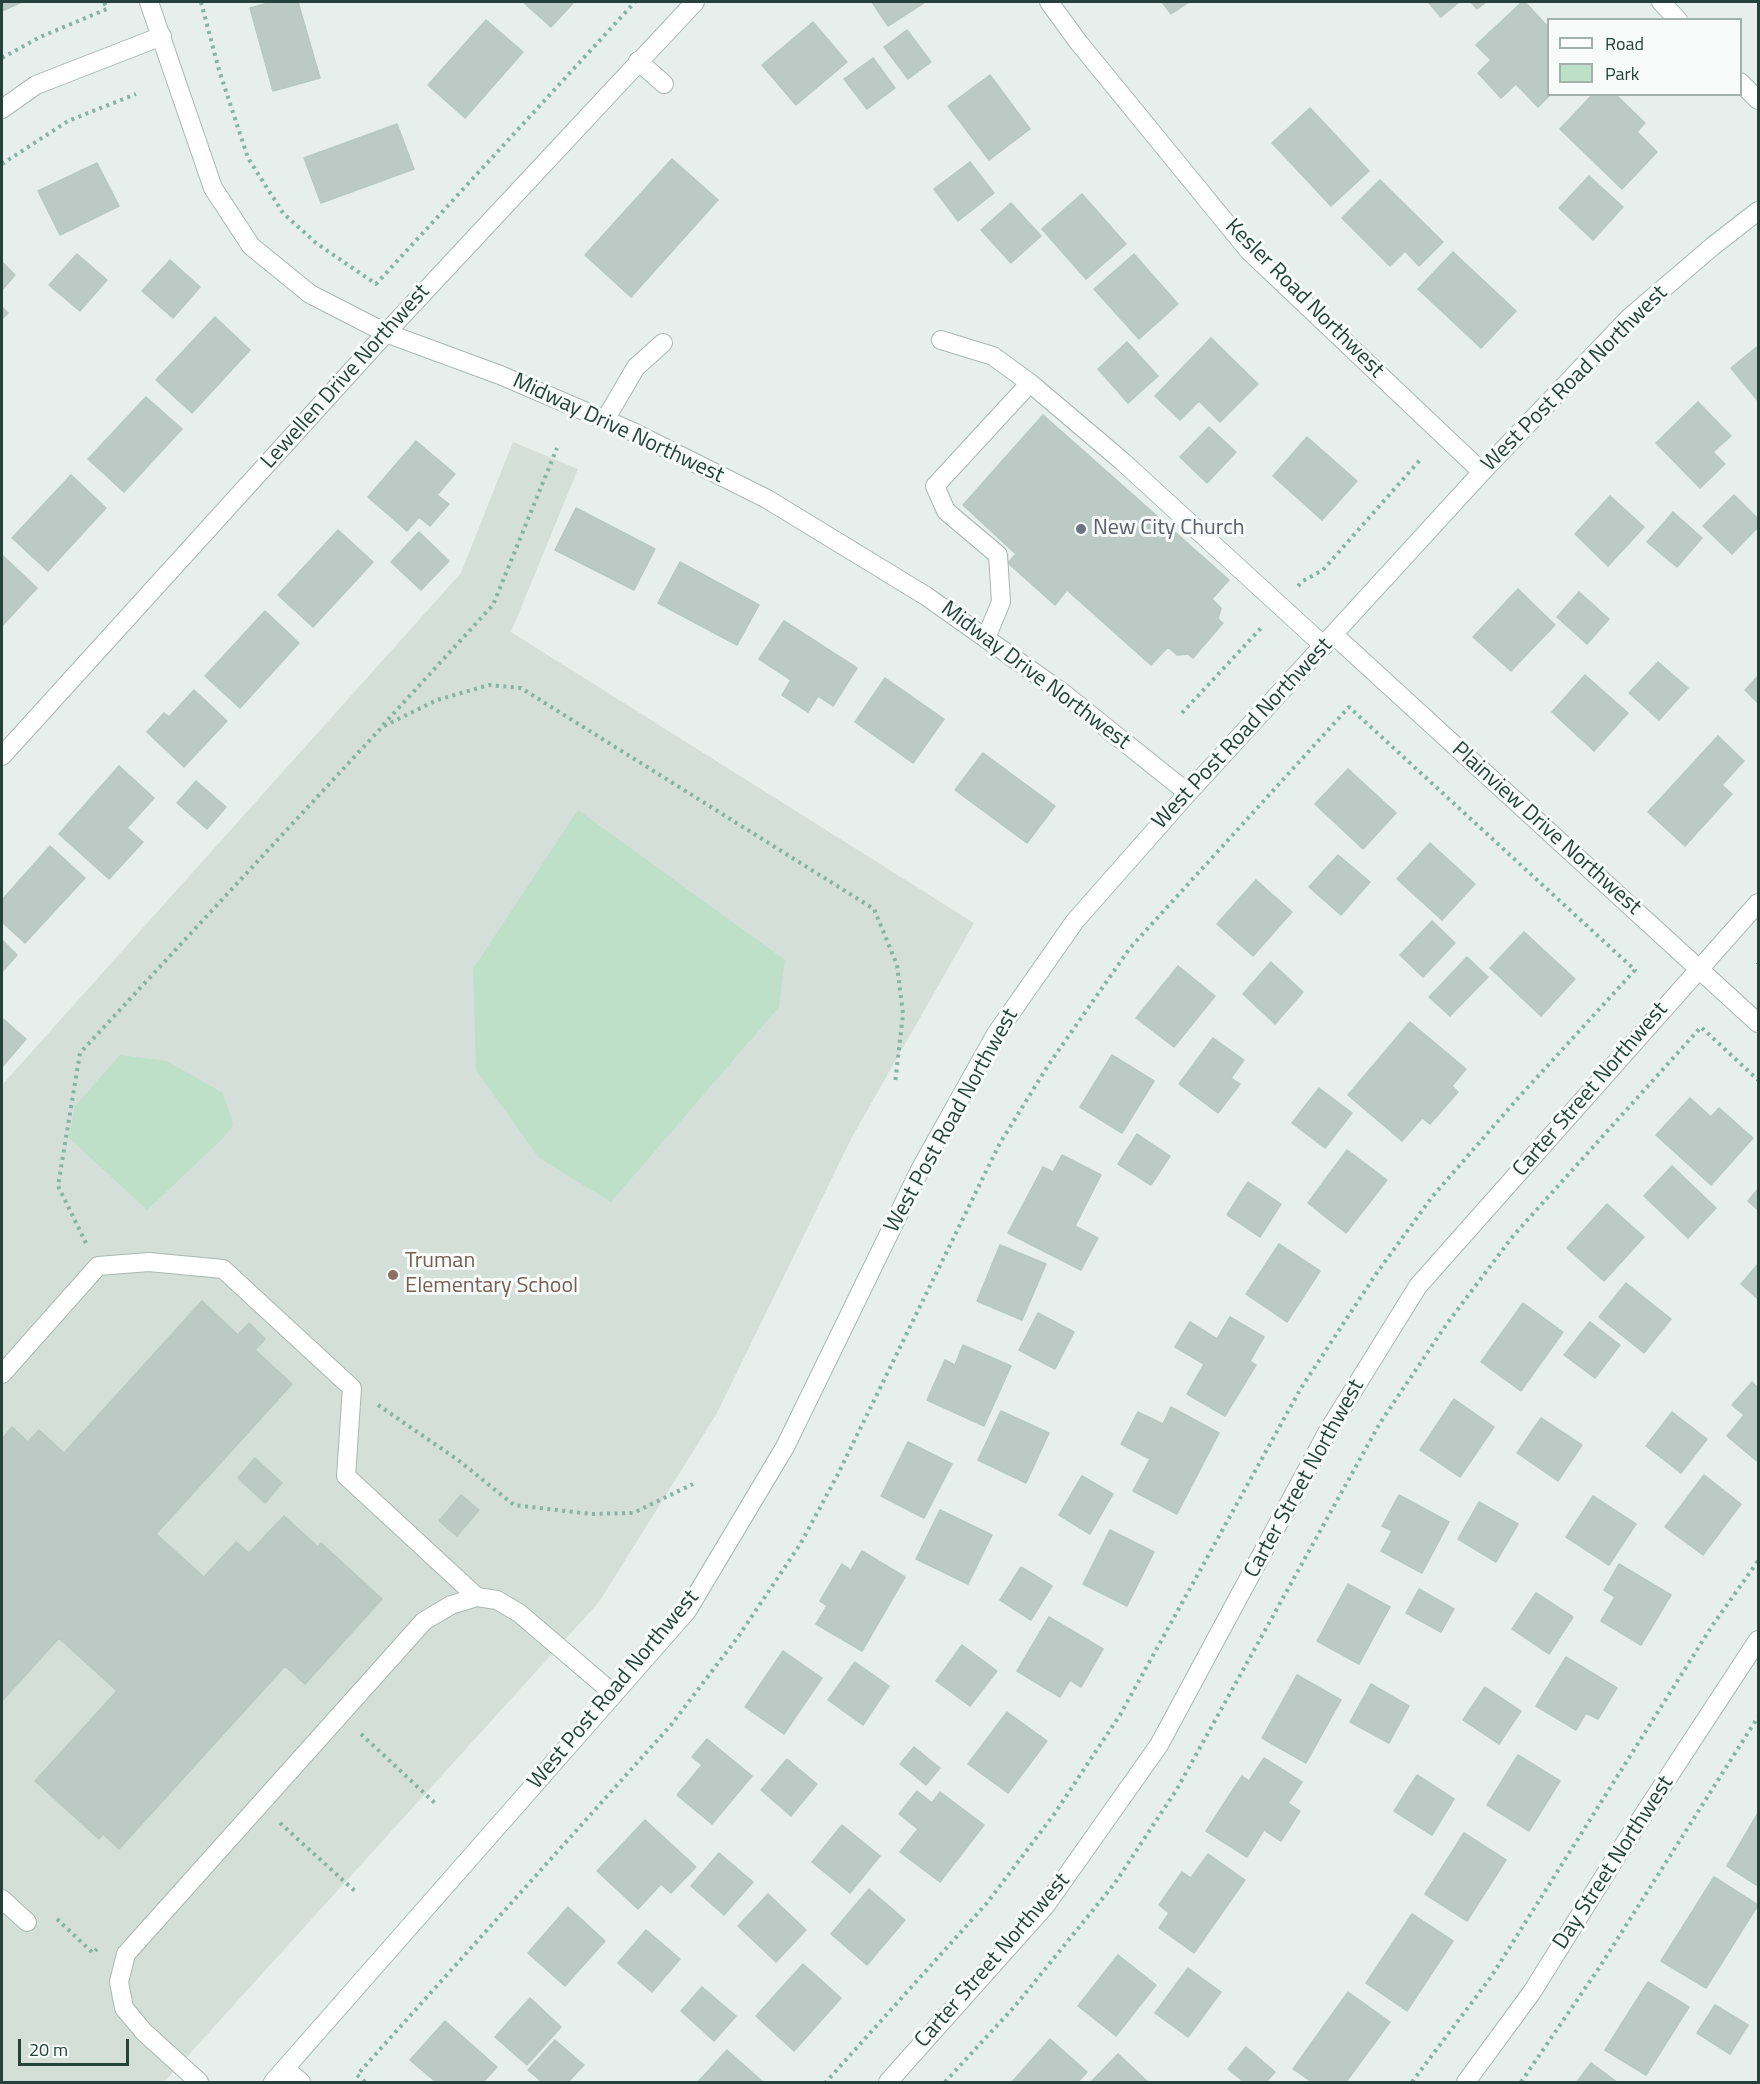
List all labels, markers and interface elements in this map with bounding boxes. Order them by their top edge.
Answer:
legend [1547,18,1742,96]
text: Road [1605,30,1644,57]
text: Park [1605,60,1639,87]
street label: Kesler Road Northwest [1219,214,1389,384]
street label: Lewellen Drive Northwest [256,279,436,475]
street label: West Post Road Northwest [1477,281,1673,477]
street label: Midway Drive Northwest [508,368,728,490]
place label: New City Church [1093,516,1245,542]
marker: New City Church [1074,522,1088,536]
street label: Midway Drive Northwest [935,596,1135,756]
street label: West Post Road Northwest [1147,633,1339,835]
street label: Plainview Drive Northwest [1446,737,1646,921]
street label: Carter Street Northwest [1508,997,1674,1183]
street label: West Post Road Northwest [879,1004,1025,1238]
place label: Truman Elementary School [405,1249,578,1300]
marker: Truman Elementary School [386,1268,400,1282]
street label: Carter Street Northwest [1240,1375,1370,1583]
street label: West Post Road Northwest [523,1585,705,1795]
street label: Day Street Northwest [1548,1771,1680,1955]
street label: Carter Street Northwest [910,1868,1076,2054]
scale bar [21,2027,132,2065]
text: 20 m [29,2036,68,2063]

